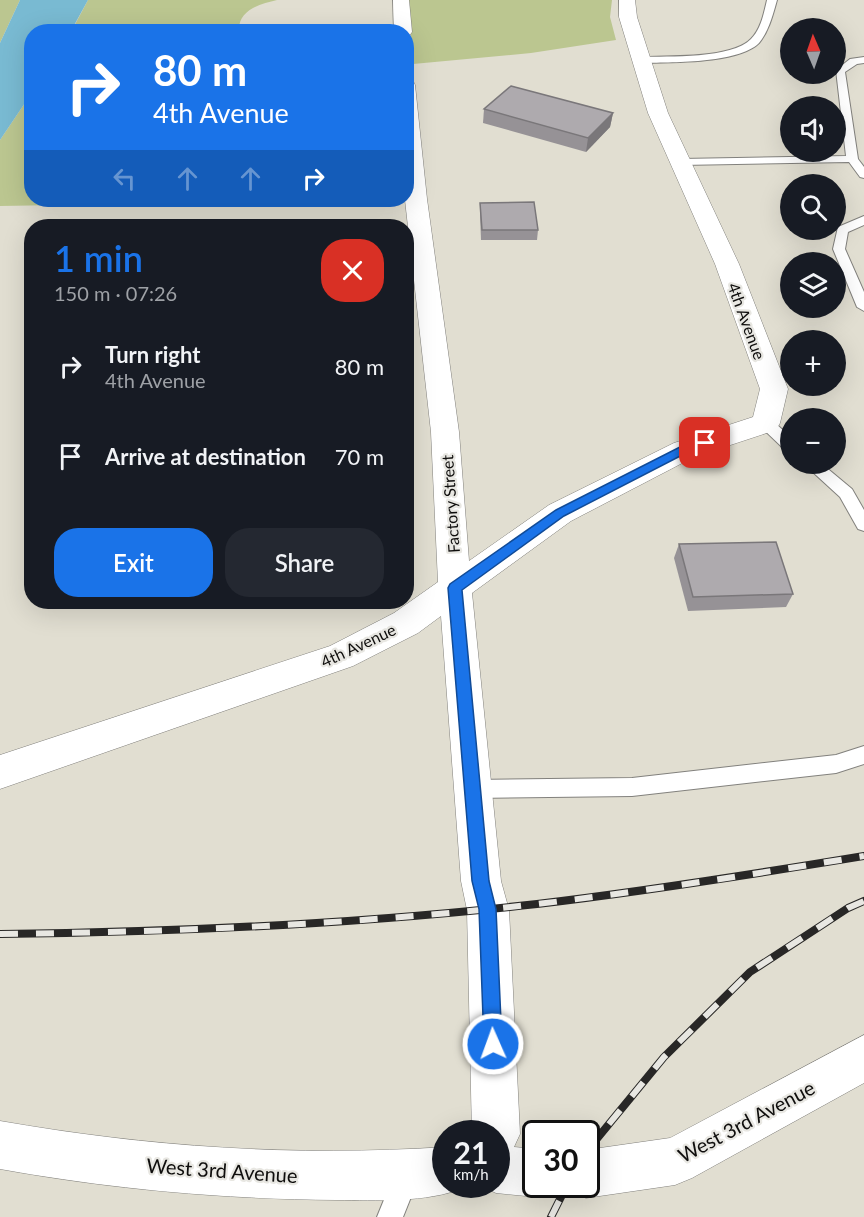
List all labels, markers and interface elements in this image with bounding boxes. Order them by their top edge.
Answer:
north arrow [780,18,846,84]
map controls [780,18,846,474]
text: 80 m [153,45,247,95]
icon: right [54,48,132,126]
text: 4th Avenue [153,96,289,129]
button: sound [780,96,846,162]
icon: left [108,162,141,195]
icon: ahead [171,162,204,195]
icon: ahead [234,162,267,195]
icon: right [297,162,330,195]
button: search [780,174,846,240]
text: 1 min [54,236,143,280]
button: close [321,239,384,302]
button: layers [780,252,846,318]
street label: 4th Avenue [724,280,770,362]
text: 150 m · 07:26 [54,281,177,305]
button: + [780,330,846,396]
text: Turn right [105,341,200,368]
icon: right [54,350,87,383]
text: 80 m [335,353,384,380]
text: 4th Avenue [105,368,206,392]
button: − [780,408,846,474]
pin [679,417,730,468]
icon: arrive [688,426,721,459]
icon: arrive [54,440,87,473]
text: Arrive at destination [105,443,306,470]
text: 70 m [335,443,384,470]
street label: Factory Street [437,454,463,554]
button: Exit [54,528,213,597]
button: Share [225,528,384,597]
street label: 4th Avenue [318,619,398,671]
position arrow [461,1012,525,1076]
street label: West 3rd Avenue [674,1075,818,1167]
speed limit sign: 30 [522,1120,600,1198]
text: 21 [454,1134,488,1170]
street label: West 3rd Avenue [146,1153,298,1187]
text: km/h [453,1165,489,1183]

